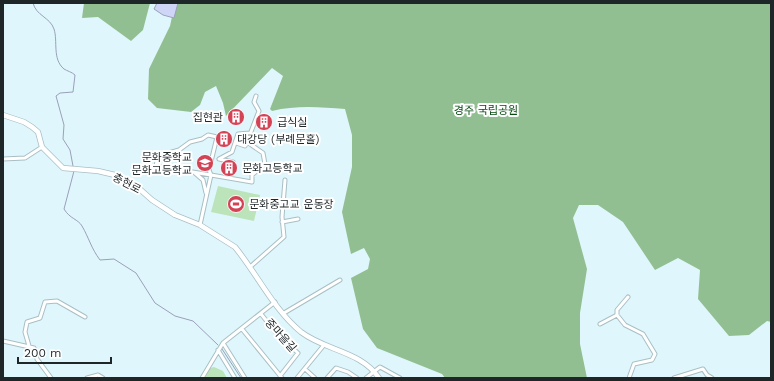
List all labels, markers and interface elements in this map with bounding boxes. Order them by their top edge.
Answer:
park label: 경주 국립공원 [454,104,518,117]
building icon: 집현관 [226,107,246,127]
place label: 집현관 [193,111,223,124]
building icon: 급식실 [254,112,274,132]
place label: 급식실 [277,116,307,129]
building icon: 대강당 (부례문홀) [214,129,234,149]
place label: 대강당 (부례문홀) [237,133,319,146]
place label: 문화중학교 문화고등학교 [131,151,192,177]
school or university icon: 문화중학교 문화고등학교 [195,153,215,173]
building icon: 문화고등학교 [219,158,239,178]
place label: 문화고등학교 [242,162,303,175]
street label: 충현로 [110,171,143,196]
sports icon: 문화중고교 운동장 [226,194,246,214]
place label: 문화중고교 운동장 [249,198,334,211]
street label: 중마을길 [262,316,299,355]
scale bar [18,339,111,365]
text: 200 m [24,346,61,360]

